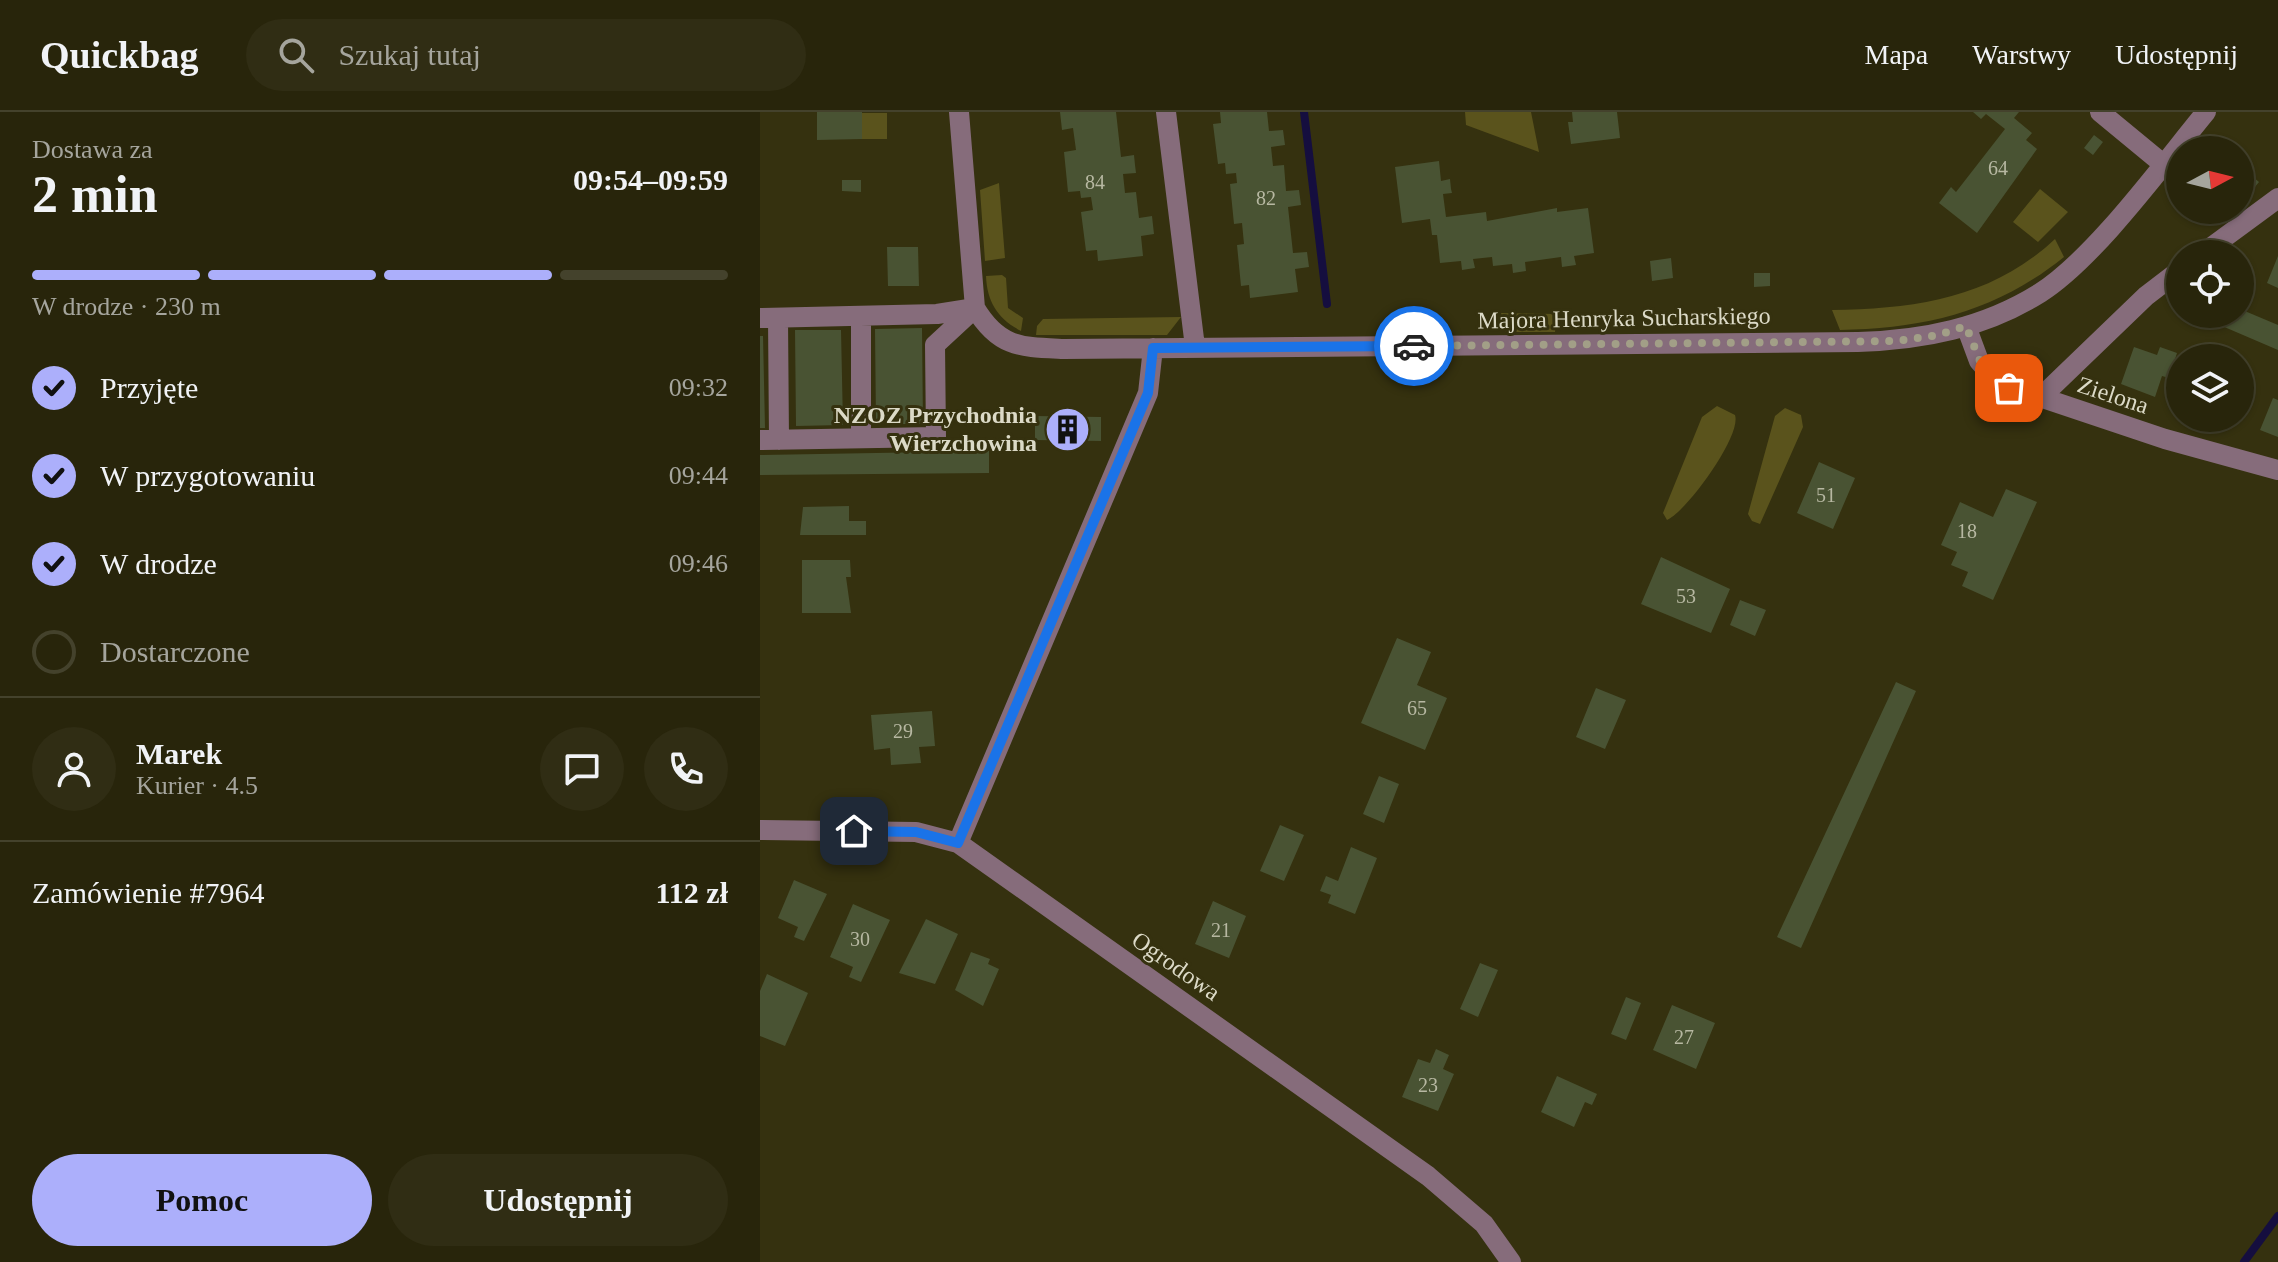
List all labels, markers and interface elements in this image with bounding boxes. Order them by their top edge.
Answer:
search box [246,19,806,91]
icon: search [274,33,318,77]
text: Quickbag [40,34,198,76]
text: Szukaj tutaj [338,38,481,71]
text: Mapa [1865,39,1928,70]
text: Warstwy [1972,39,2071,70]
text: Udostępnij [2115,39,2238,70]
text: Dostawa za [32,135,153,164]
north arrow [2166,136,2254,224]
map controls [2166,136,2254,432]
house number: 64 [1988,157,2008,179]
text: 09:54–09:59 [573,163,728,196]
text: 2 min [32,166,158,223]
house number: 84 [1085,171,1105,193]
house number: 82 [1256,187,1276,209]
button: locate [2166,240,2254,328]
text: W drodze · 230 m [32,292,221,321]
street label: Majora Henryka Sucharskiego [1477,302,1771,334]
courier [1374,306,1454,386]
icon: car [1392,324,1436,368]
button: layers [2166,344,2254,432]
pin [1975,354,2043,422]
icon: check [32,366,76,410]
icon: bag [1987,366,2031,410]
text: Przyjęte [100,371,198,404]
street label: Zielona [2074,371,2152,419]
text: 09:32 [669,373,728,402]
place label: NZOZ Przychodnia Wierzchowina [834,402,1037,456]
building icon: NZOZ Przychodnia Wierzchowina [1044,405,1092,453]
icon: check [32,454,76,498]
text: W przygotowaniu [100,459,315,492]
text: 09:44 [669,461,728,490]
house number: 51 [1816,484,1836,506]
house number: 18 [1957,520,1977,542]
icon: check [32,542,76,586]
text: W drodze [100,547,217,580]
text: 09:46 [669,549,728,578]
house number: 53 [1676,585,1696,607]
text: Dostarczone [100,635,250,668]
house number: 65 [1407,697,1427,719]
house number: 29 [893,720,913,742]
button: person [32,727,116,811]
button: chat [540,727,624,811]
button: phone [644,727,728,811]
text: Marek [136,737,222,770]
text: Kurier · 4.5 [136,771,258,800]
pin [820,797,888,865]
icon: home [832,809,876,853]
text: Zamówienie #7964 [32,876,264,909]
text: 112 zł [656,876,728,909]
house number: 21 [1211,919,1231,941]
street label: Ogrodowa [1127,926,1225,1006]
house number: 30 [850,928,870,950]
house number: 27 [1674,1026,1694,1048]
house number: 23 [1418,1074,1438,1096]
button: Pomoc [32,1154,372,1246]
button: Udostępnij [388,1154,728,1246]

